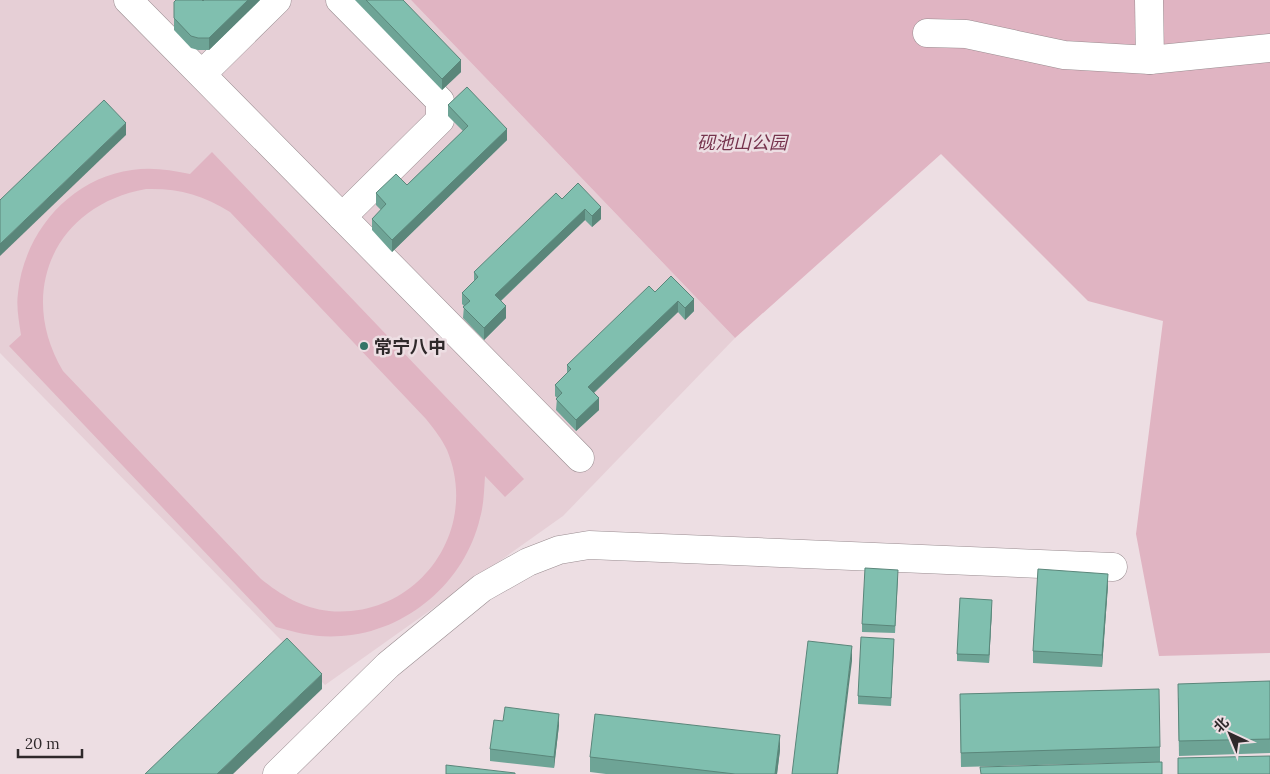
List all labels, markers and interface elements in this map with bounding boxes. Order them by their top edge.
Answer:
park label: 砚池山公园 [697,131,790,154]
place label: 常宁八中 [374,335,446,358]
marker: 常宁八中 [358,340,370,352]
north arrow [1205,709,1255,759]
text: 北 [1210,713,1232,736]
scale bar [18,726,81,758]
text: 20 m [25,734,60,753]

